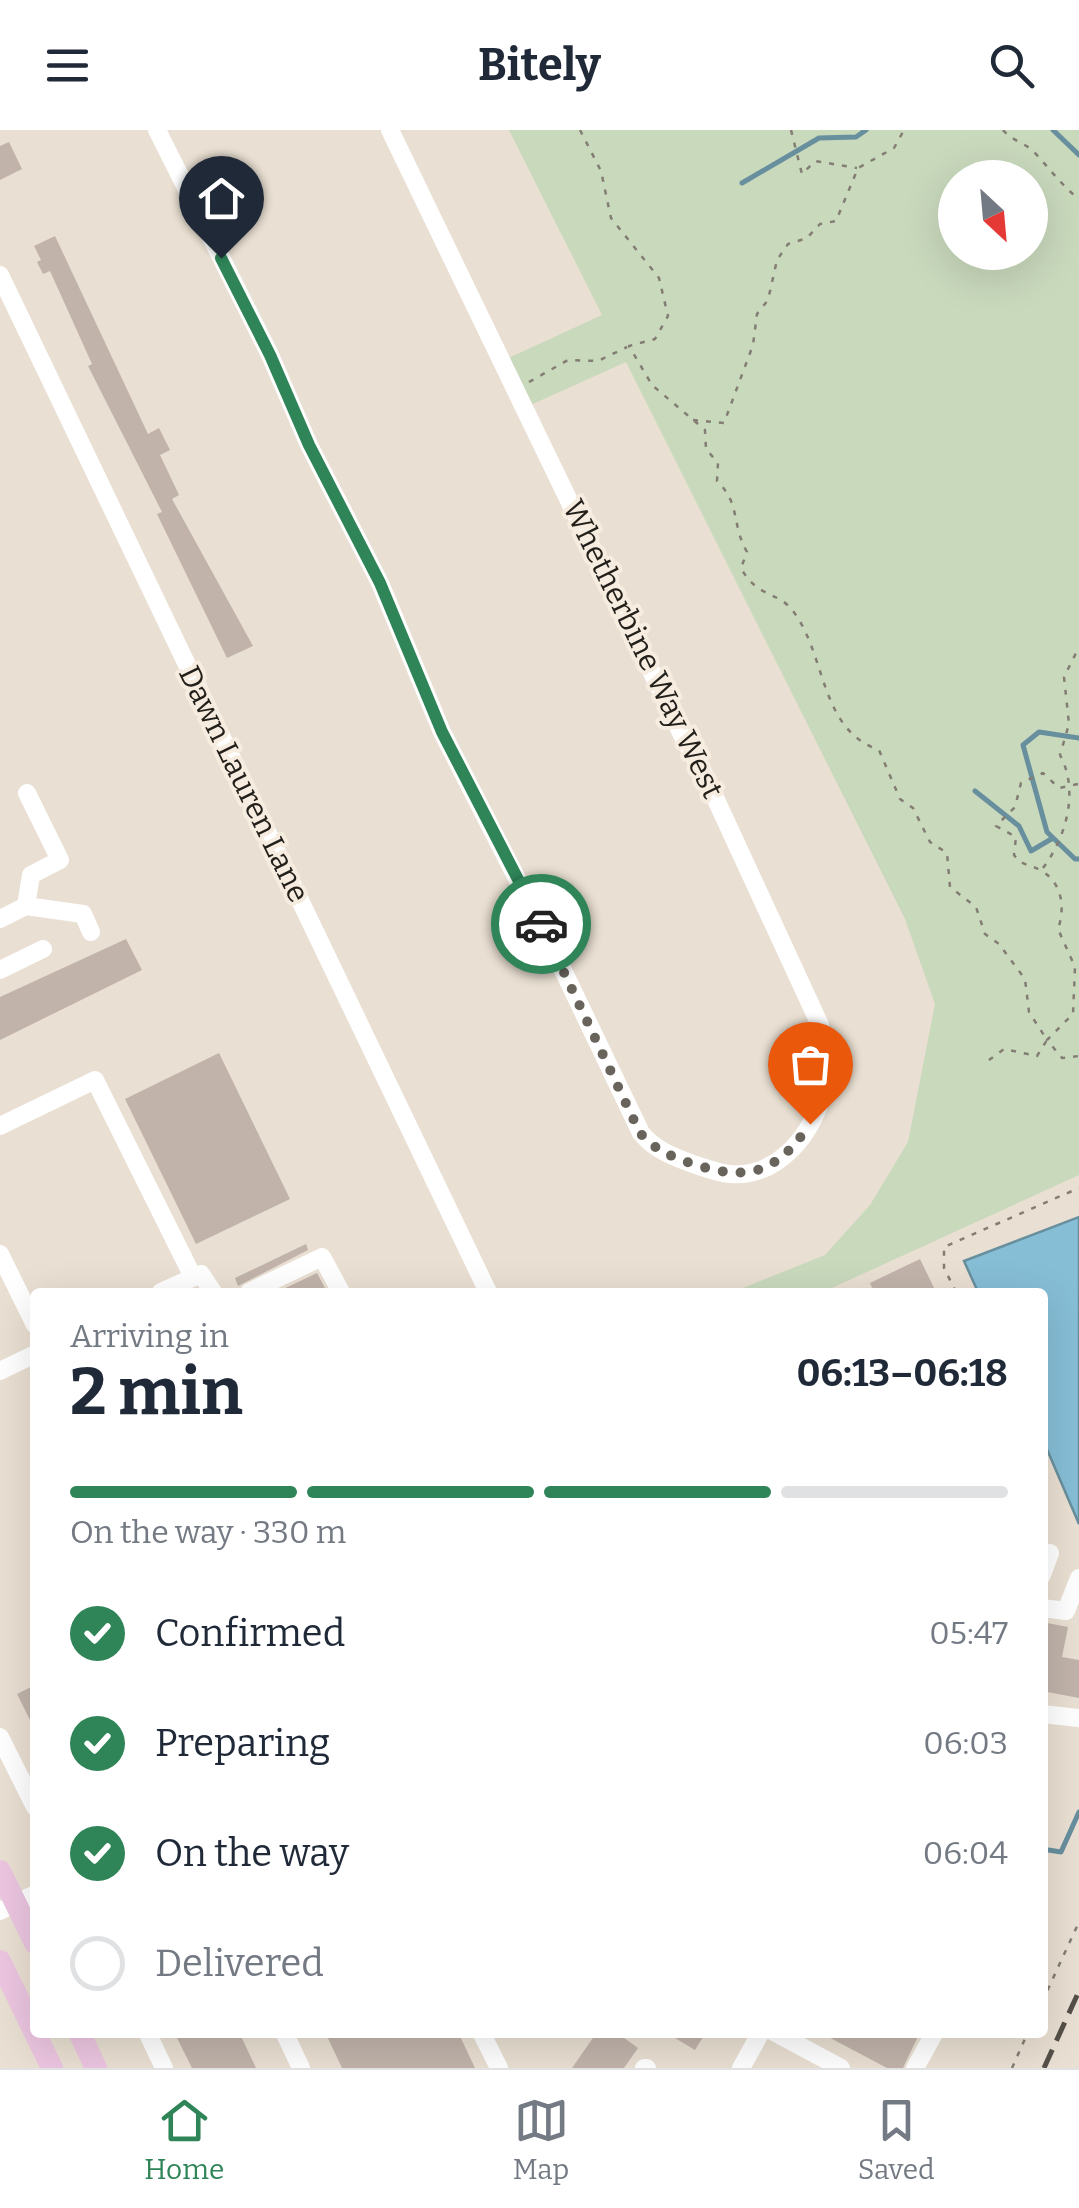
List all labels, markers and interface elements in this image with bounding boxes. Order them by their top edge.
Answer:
icon: menu [40,38,95,93]
text: Bitely [478,38,601,92]
icon: search [984,38,1039,93]
pin [179,156,264,259]
north arrow [938,160,1048,270]
map controls [938,160,1048,270]
icon: home [194,171,249,226]
street label: Whetherbine Way West [555,494,731,804]
street label: Dawn Lauren Lane [171,660,317,908]
courier [491,874,591,974]
icon: car [514,897,569,952]
pin [768,1022,853,1125]
icon: bag [783,1037,838,1092]
text: Arriving in [70,1317,229,1355]
text: 06:13–06:18 [796,1350,1008,1396]
text: 2 min [70,1353,243,1431]
text: On the way · 330 m [70,1513,346,1551]
icon: check [70,1606,125,1661]
text: Confirmed [155,1610,345,1656]
text: 05:47 [929,1614,1008,1652]
icon: check [70,1716,125,1771]
text: Preparing [155,1720,330,1766]
text: 06:03 [923,1724,1008,1762]
icon: check [70,1826,125,1881]
text: On the way [155,1830,349,1876]
text: 06:04 [923,1834,1008,1872]
text: Delivered [155,1940,324,1986]
tab: Home [144,2093,224,2186]
tab: Map [513,2093,569,2186]
tab: Saved [858,2093,935,2186]

